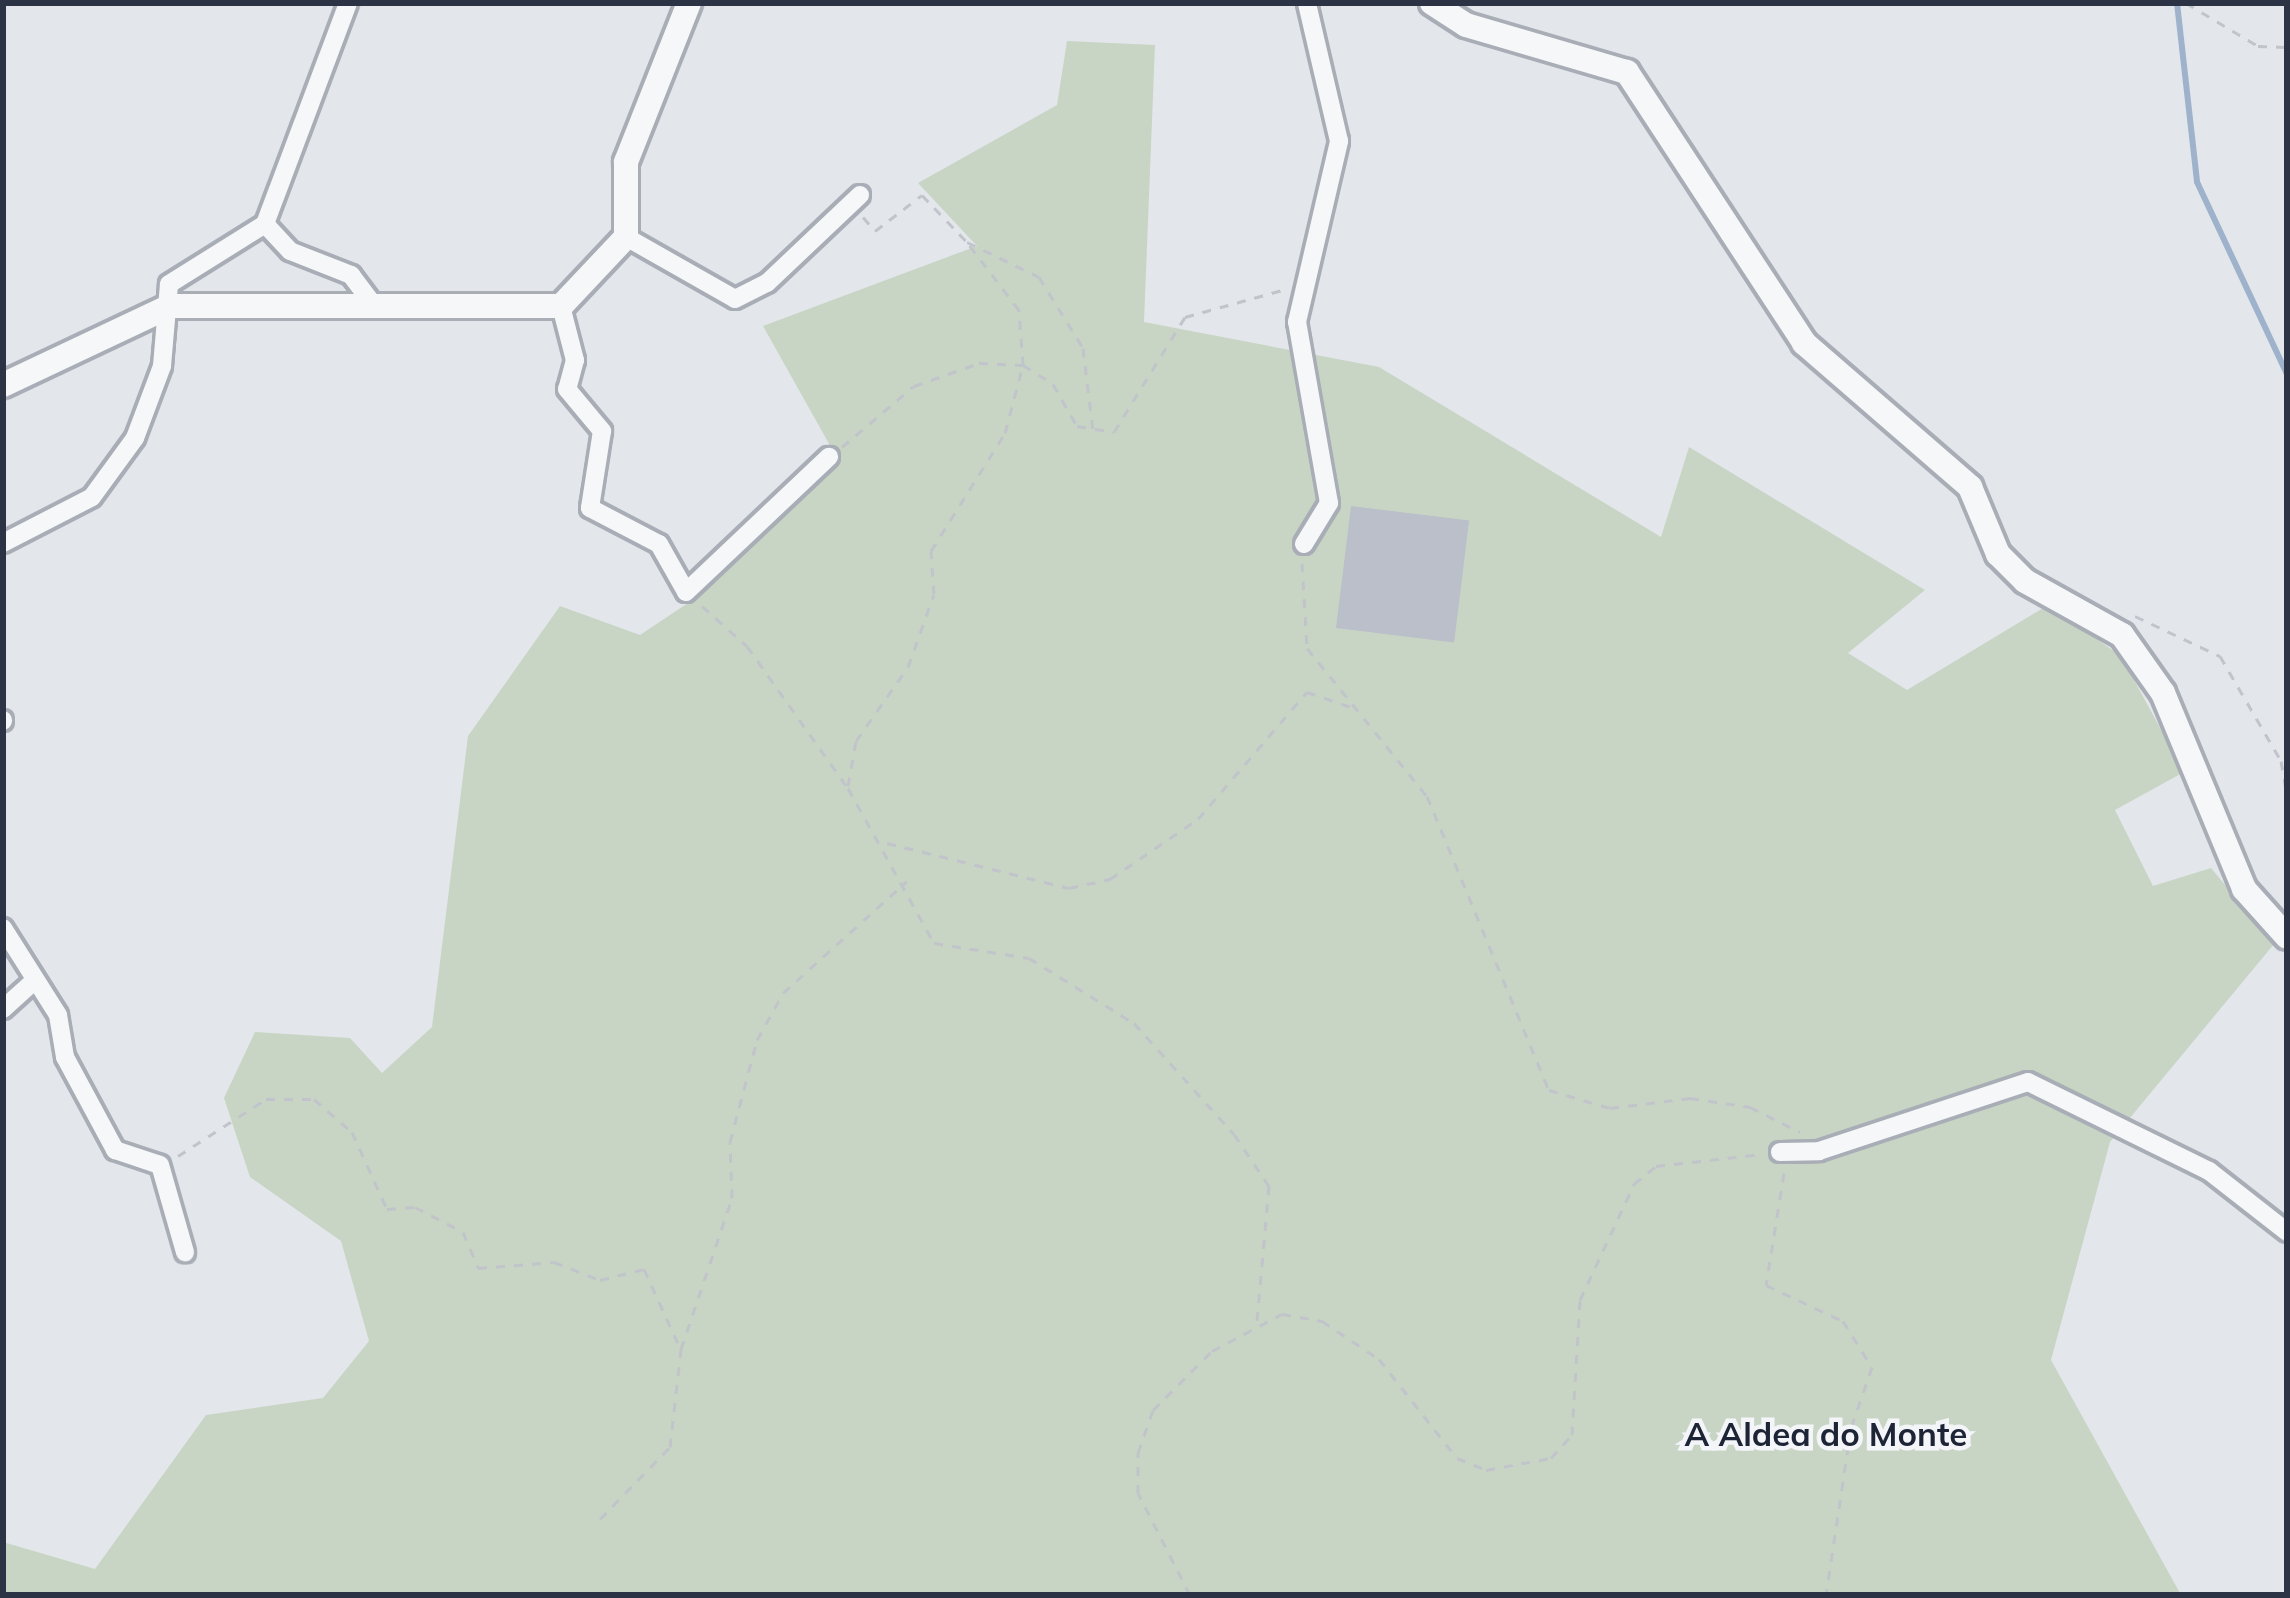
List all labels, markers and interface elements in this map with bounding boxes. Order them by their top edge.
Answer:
district label: A Aldea do Monte [1685,1414,1967,1454]

